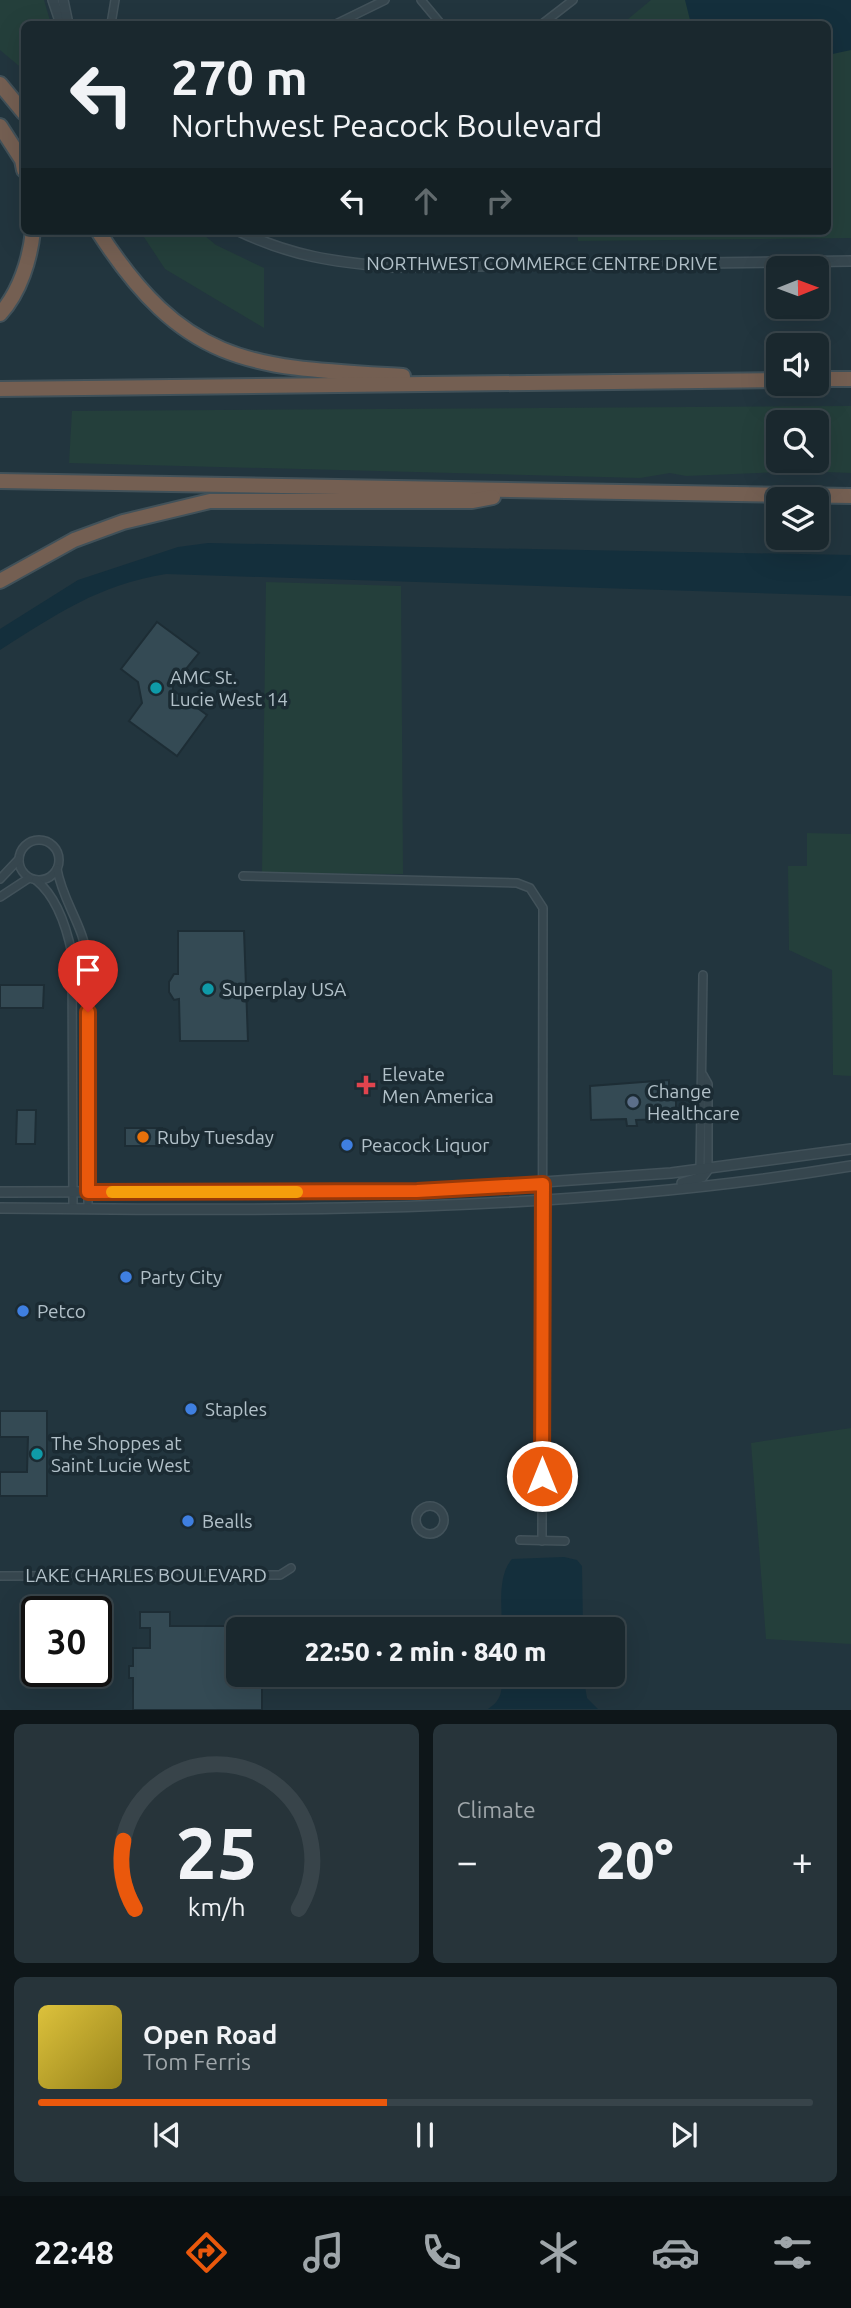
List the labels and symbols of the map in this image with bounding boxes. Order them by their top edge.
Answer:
street label: NORTHWEST COMMERCE CENTRE DRIVE [366,252,718,274]
north arrow [766,256,830,318]
place label: AMC St. Lucie West 14 [170,666,288,710]
marker: AMC St. Lucie West 14 [148,680,164,696]
pin [58,940,118,1012]
place label: Superplay USA [222,978,347,1000]
marker: Superplay USA [200,981,216,997]
place label: Elevate Men America [382,1063,494,1107]
marker: Elevate Men America [356,1075,376,1095]
place label: Change Healthcare [647,1080,740,1124]
marker: Change Healthcare [625,1094,641,1110]
place label: Ruby Tuesday [157,1126,274,1148]
marker: Ruby Tuesday [135,1129,151,1145]
place label: Peacock Liquor [361,1134,489,1156]
marker: Peacock Liquor [339,1137,355,1153]
place label: Party City [140,1266,222,1288]
marker: Party City [118,1269,134,1285]
place label: Petco [37,1300,86,1322]
marker: Petco [15,1303,31,1319]
place label: Staples [205,1398,267,1420]
marker: Staples [183,1401,199,1417]
place label: The Shoppes at Saint Lucie West [51,1432,191,1476]
position arrow [505,1439,579,1513]
marker: The Shoppes at Saint Lucie West [29,1446,45,1462]
place label: Bealls [202,1510,253,1532]
marker: Bealls [180,1513,196,1529]
street label: LAKE CHARLES BOULEVARD [25,1564,267,1586]
speed limit sign: 30 [21,1596,112,1687]

